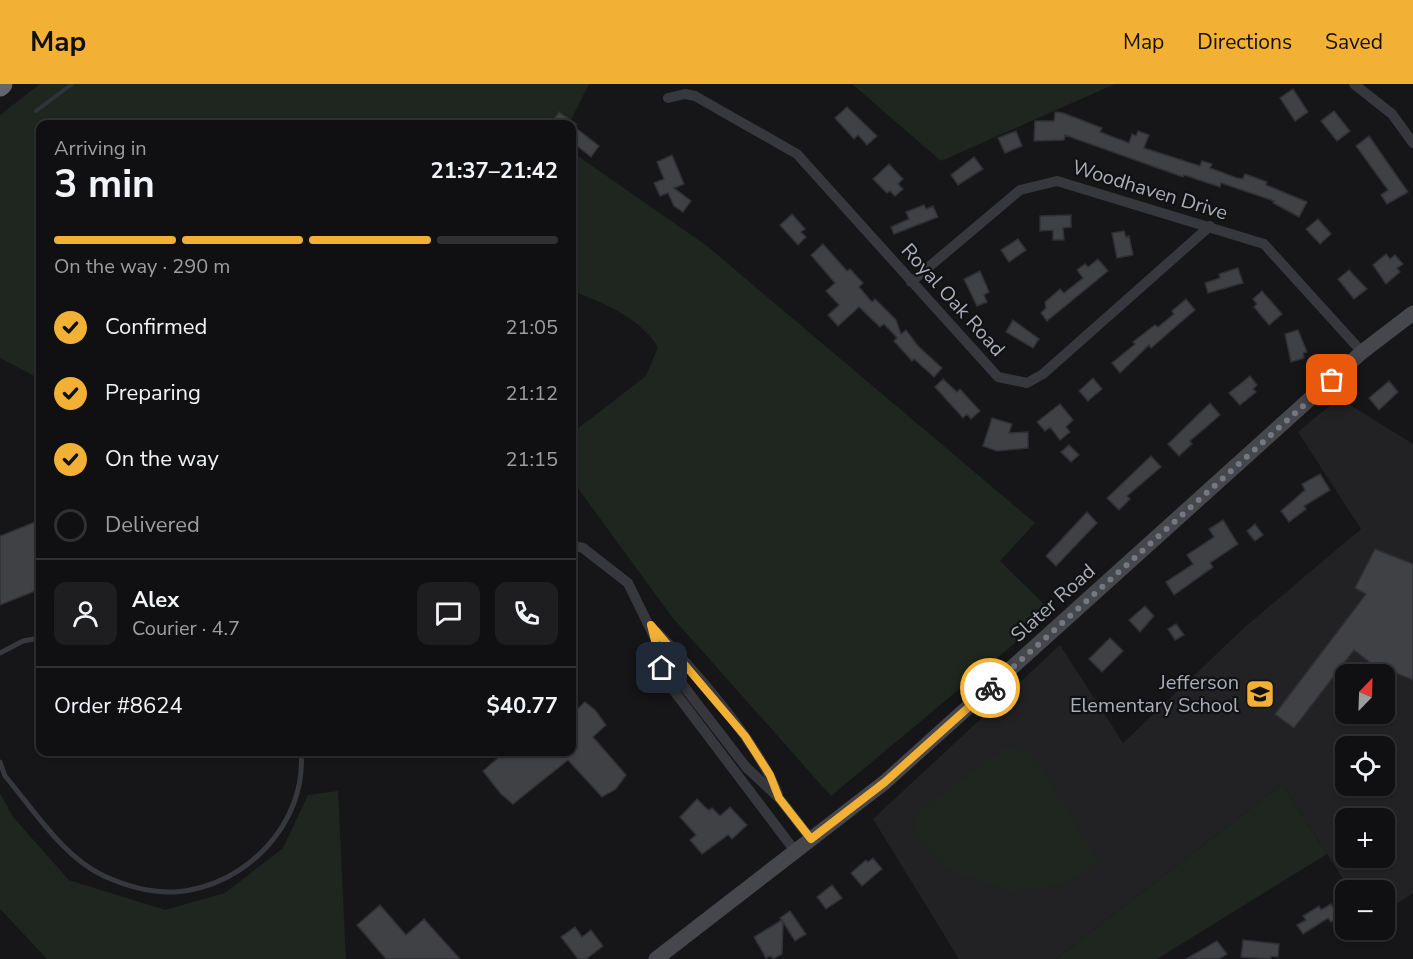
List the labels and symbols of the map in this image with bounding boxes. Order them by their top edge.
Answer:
street label: Woodhaven Drive [1069,154,1231,226]
street label: Royal Oak Road [895,238,1011,362]
pin [1306,354,1357,405]
street label: Slater Road [1005,558,1101,648]
pin [636,642,687,693]
courier [960,658,1020,718]
north arrow [1335,664,1395,724]
place label: Jefferson Elementary School [1070,669,1239,719]
school or university icon: Jefferson Elementary School [1244,678,1276,710]

